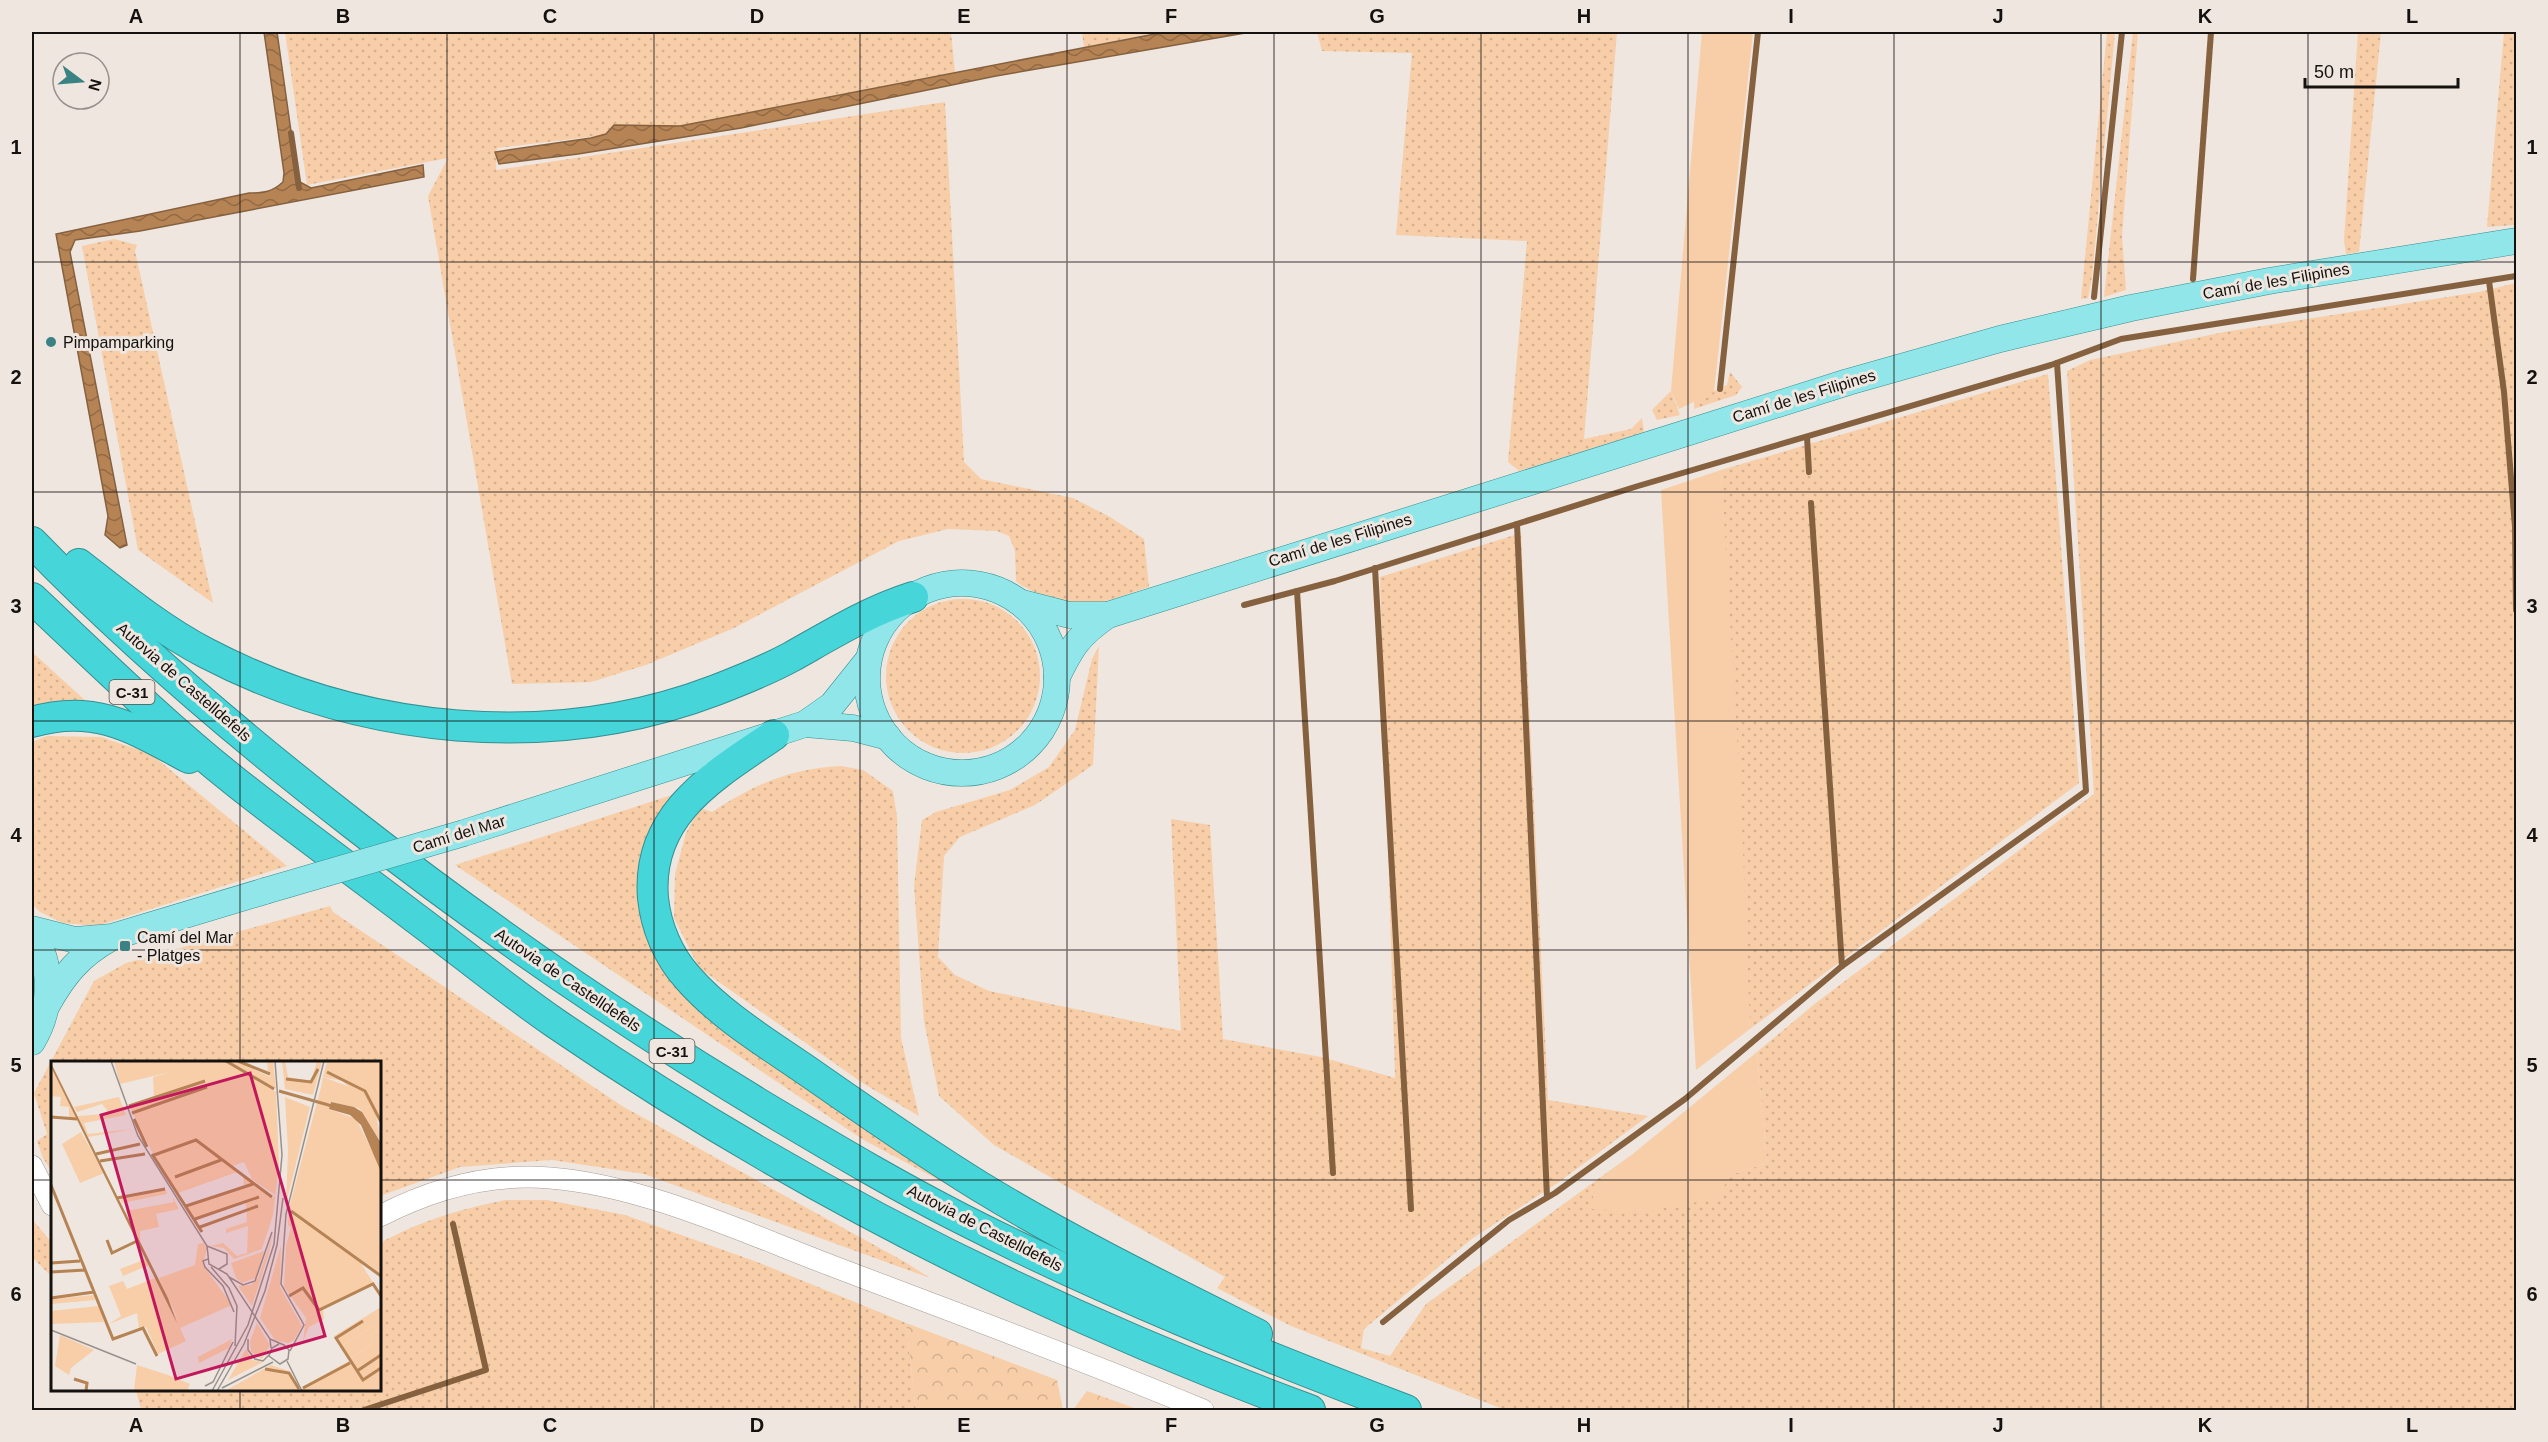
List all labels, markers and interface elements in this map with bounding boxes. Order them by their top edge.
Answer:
text: A [129,5,143,27]
text: B [336,5,350,27]
text: C [543,5,557,27]
text: D [750,5,764,27]
text: E [957,5,971,27]
text: F [1165,5,1177,27]
text: G [1369,5,1385,27]
text: H [1577,5,1591,27]
text: I [1788,5,1794,27]
text: J [1992,5,2004,27]
text: K [2198,5,2213,27]
text: L [2406,5,2418,27]
north arrow [51,51,111,111]
scale bar [2305,51,2458,89]
text: 50 m [2314,62,2354,82]
text: N [85,77,105,93]
text: 1 [10,136,22,158]
text: 1 [2526,136,2538,158]
street label: Camí de les Filipines [2201,260,2351,302]
place label: Pimpamparking [63,334,174,351]
marker: Pimpamparking [44,335,58,349]
text: 2 [10,366,22,388]
street label: Camí de les Filipines [1731,366,1877,426]
text: 2 [2526,366,2538,388]
street label: Camí de les Filipines [1267,510,1413,570]
text: 3 [10,595,22,617]
text: 3 [2526,595,2538,617]
street label: Autovia de Castelldefels [114,619,254,745]
road number: C-31 [110,680,154,704]
street label: Camí del Mar [411,812,508,856]
text: 4 [10,824,22,846]
text: 4 [2526,824,2538,846]
street label: Autovia de Castelldefels [492,925,644,1035]
place label: Camí del Mar - Platges [137,929,234,964]
marker: Camí del Mar - Platges [118,939,132,953]
road number: C-31 [650,1039,694,1063]
text: 5 [10,1054,22,1076]
text: 5 [2526,1054,2538,1076]
inset map [51,1061,381,1391]
street label: Autovia de Castelldefels [905,1181,1065,1275]
text: 6 [10,1283,22,1305]
text: 6 [2526,1283,2538,1305]
text: A [129,1414,143,1436]
text: B [336,1414,350,1436]
text: C [543,1414,557,1436]
text: D [750,1414,764,1436]
text: E [957,1414,971,1436]
text: F [1165,1414,1177,1436]
text: G [1369,1414,1385,1436]
text: H [1577,1414,1591,1436]
text: I [1788,1414,1794,1436]
text: J [1992,1414,2004,1436]
text: K [2198,1414,2213,1436]
text: L [2406,1414,2418,1436]

